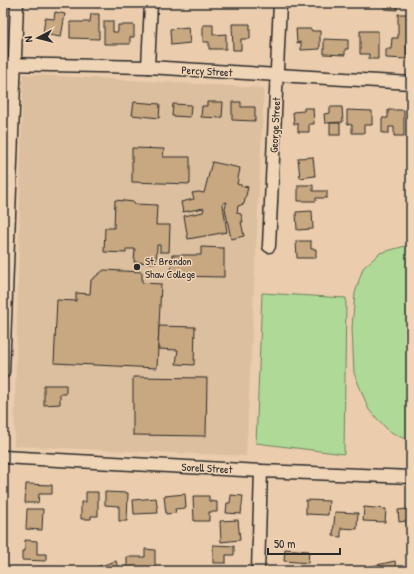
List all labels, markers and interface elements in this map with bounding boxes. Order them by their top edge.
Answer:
north arrow [18,18,58,58]
text: N [21,35,35,43]
street label: Percy Street [181,63,233,79]
street label: George Street [267,97,283,153]
place label: St. Brendon Shaw College [145,254,196,281]
marker: St. Brendon Shaw College [132,262,142,272]
street label: Sorell Street [181,460,233,476]
scale bar [268,530,340,556]
text: 50 m [274,535,295,552]

